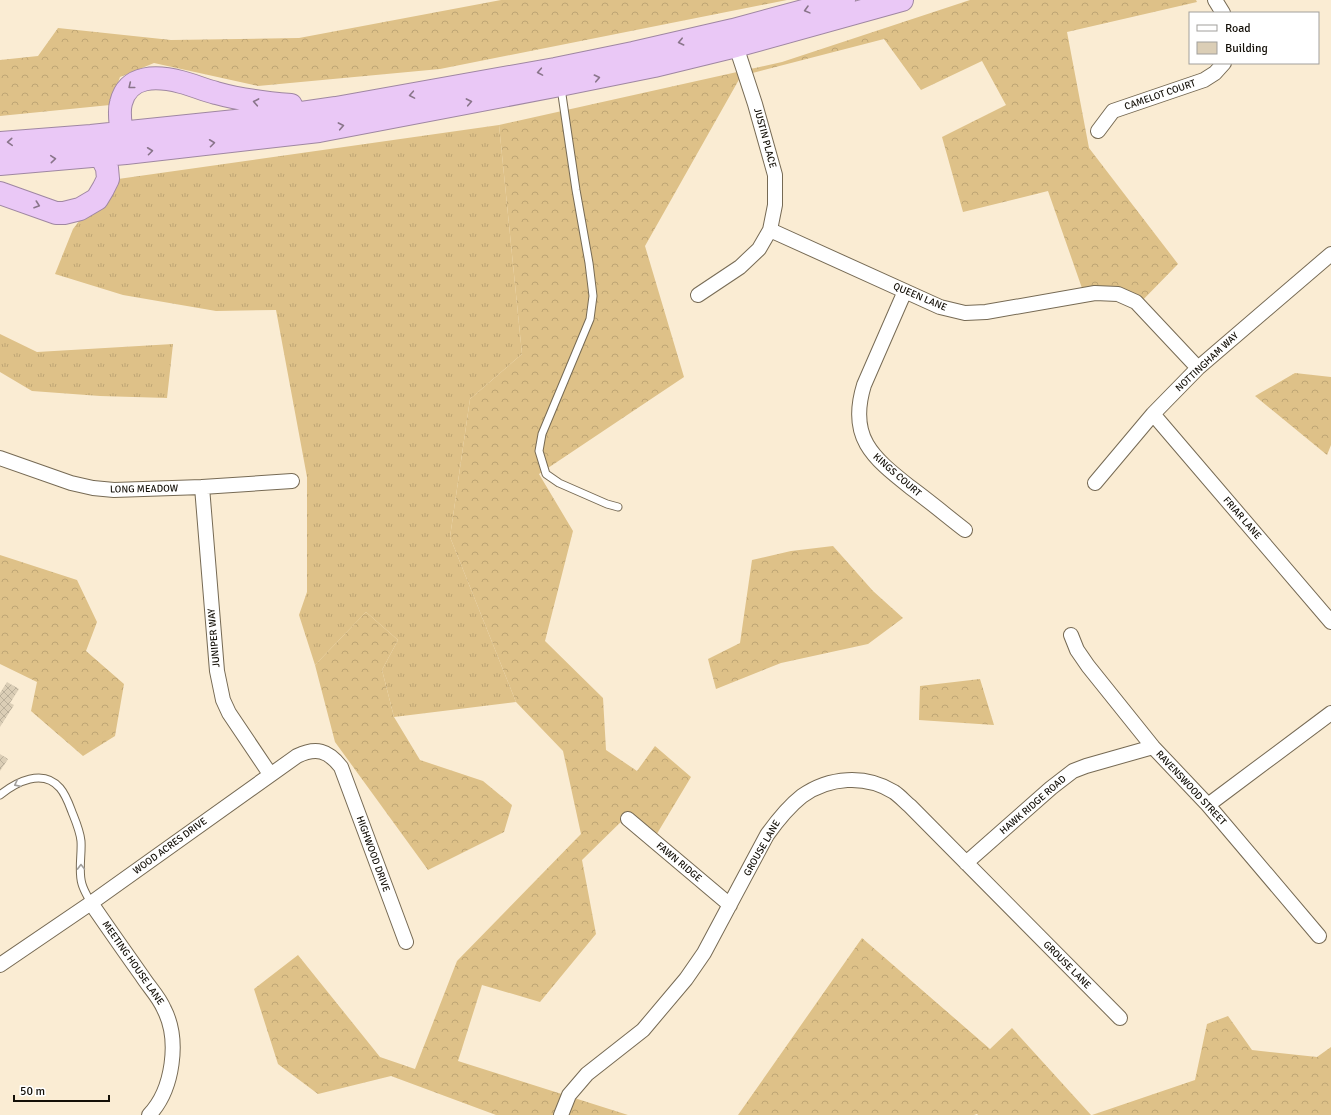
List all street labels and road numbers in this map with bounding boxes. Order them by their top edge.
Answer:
street label: CAMELOT COURT [1123,77,1197,113]
street label: JUSTIN PLACE [751,107,779,170]
street label: QUEEN LANE [891,280,949,314]
street label: NOTTINGHAM WAY [1173,330,1241,394]
street label: KINGS COURT [870,451,924,499]
street label: LONG MEADOW [110,482,179,496]
street label: FRIAR LANE [1220,494,1264,542]
street label: JUNIPER WAY [205,608,223,668]
street label: RAVENSWOOD STREET [1153,748,1229,828]
street label: HAWK RIDGE ROAD [997,773,1069,837]
street label: HIGHWOOD DRIVE [354,814,392,894]
street label: WOOD ACRES DRIVE [131,815,210,877]
street label: GROUSE LANE [741,818,783,878]
street label: FAWN RIDGE [654,840,704,885]
street label: MEETING HOUSE LANE [99,919,167,1008]
street label: GROUSE LANE [1041,939,1094,992]

